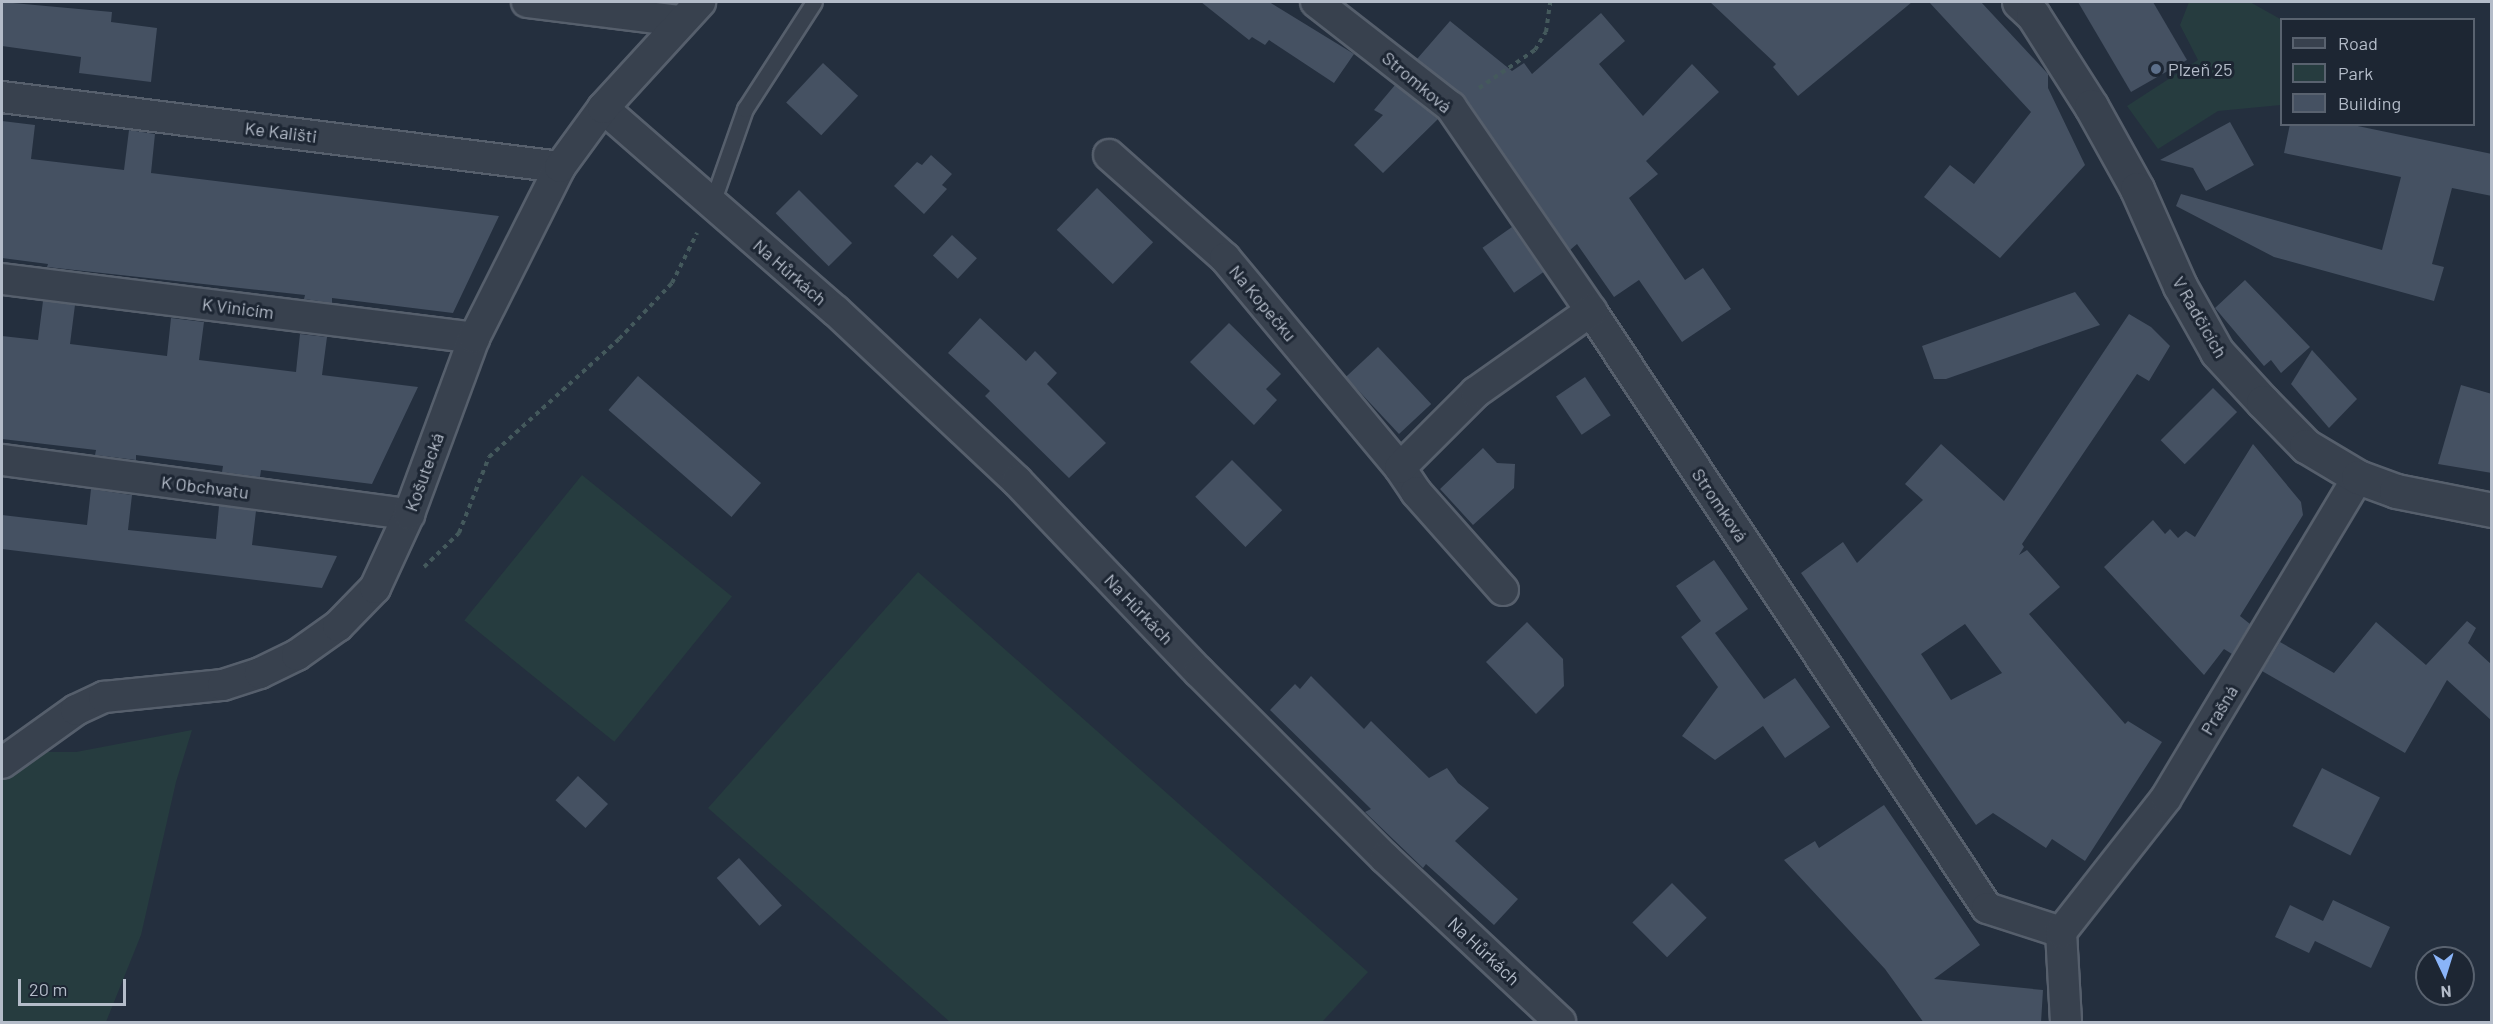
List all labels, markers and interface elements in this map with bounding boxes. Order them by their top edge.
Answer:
legend [2280,18,2475,126]
text: Road [2338,32,2378,54]
street label: Stromková [1378,47,1456,117]
place label: Plzeň 25 [2168,58,2233,80]
marker: Plzeň 25 [2149,62,2163,76]
text: Park [2338,62,2373,84]
text: Building [2338,92,2401,114]
street label: Ke Kališti [244,117,318,147]
street label: Na Hůrkách [749,234,831,310]
street label: Na Kopečku [1225,260,1301,346]
street label: V Radčicích [2168,272,2232,362]
street label: K Vinicím [201,293,275,323]
street label: Košutecká [400,430,448,514]
street label: Stromková [1688,464,1752,546]
street label: K Obchvatu [160,471,250,503]
street label: Na Hůrkách [1100,569,1178,649]
street label: Prašná [2196,681,2242,739]
street label: Na Hůrkách [1444,912,1524,990]
north arrow [2415,946,2475,1006]
scale bar [21,967,129,1005]
text: 20 m [29,978,67,1000]
text: N [2440,983,2452,1002]

